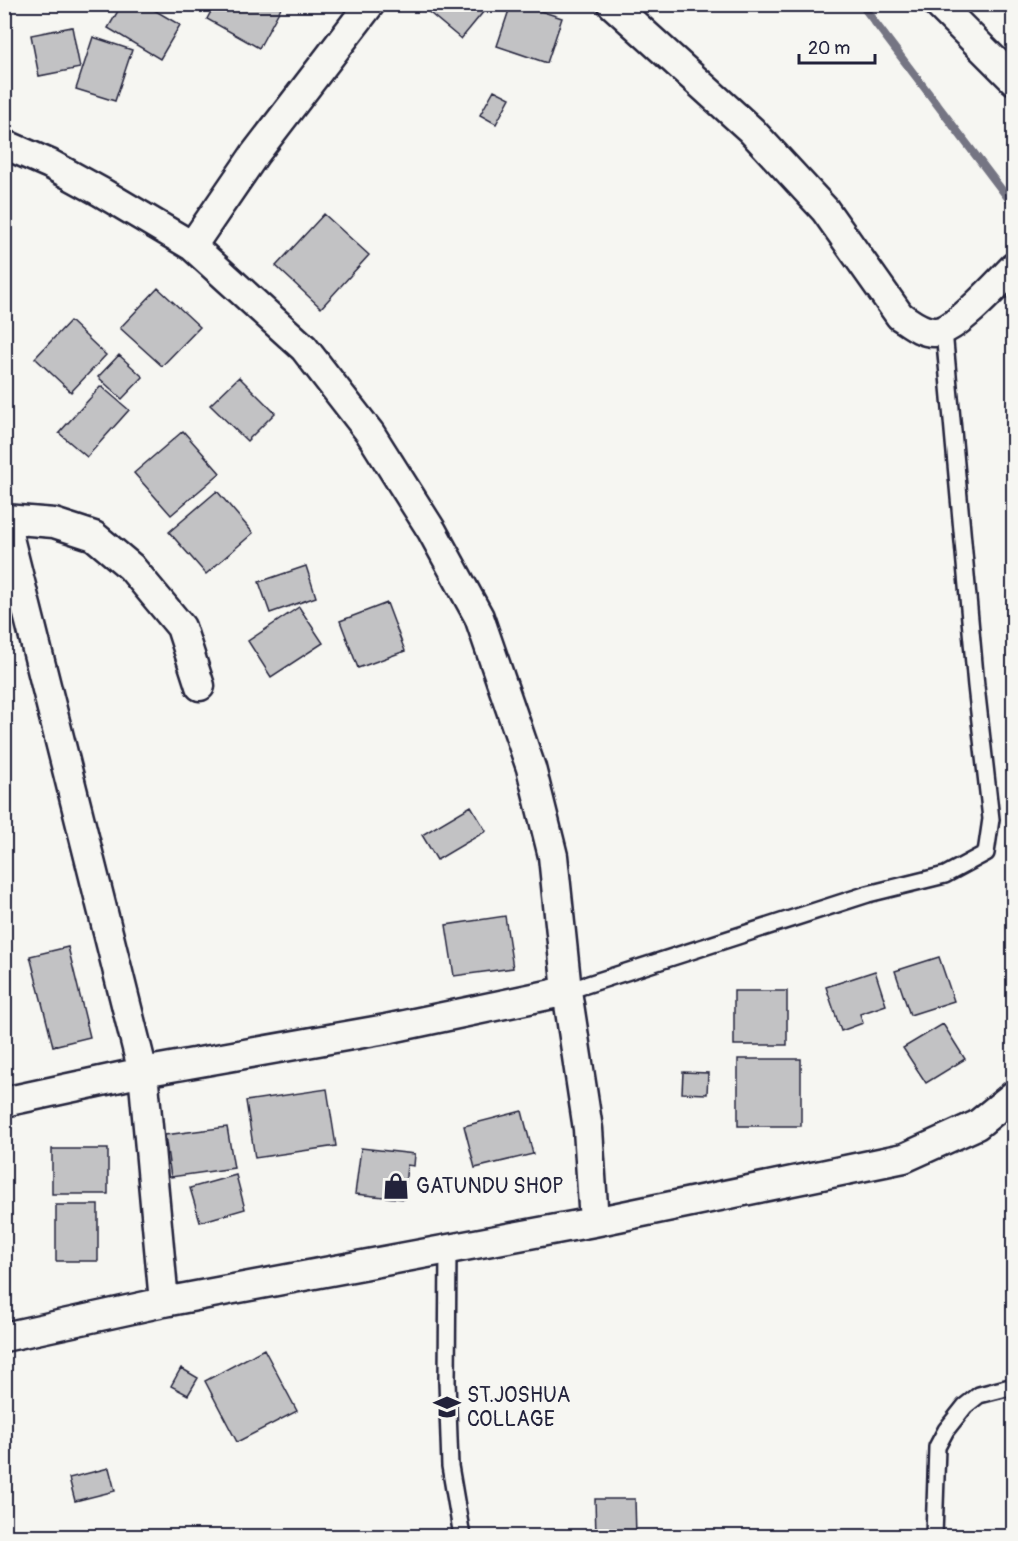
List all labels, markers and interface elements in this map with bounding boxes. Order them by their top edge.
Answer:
scale bar [799,27,876,65]
text: 20 m [808,37,850,60]
shop icon: GATUNDU SHOP [381,1171,411,1201]
place label: GATUNDU SHOP [416,1173,564,1200]
place label: ST.JOSHUA COLLAGE [467,1382,571,1433]
school or university icon: ST.JOSHUA COLLAGE [432,1392,462,1422]

